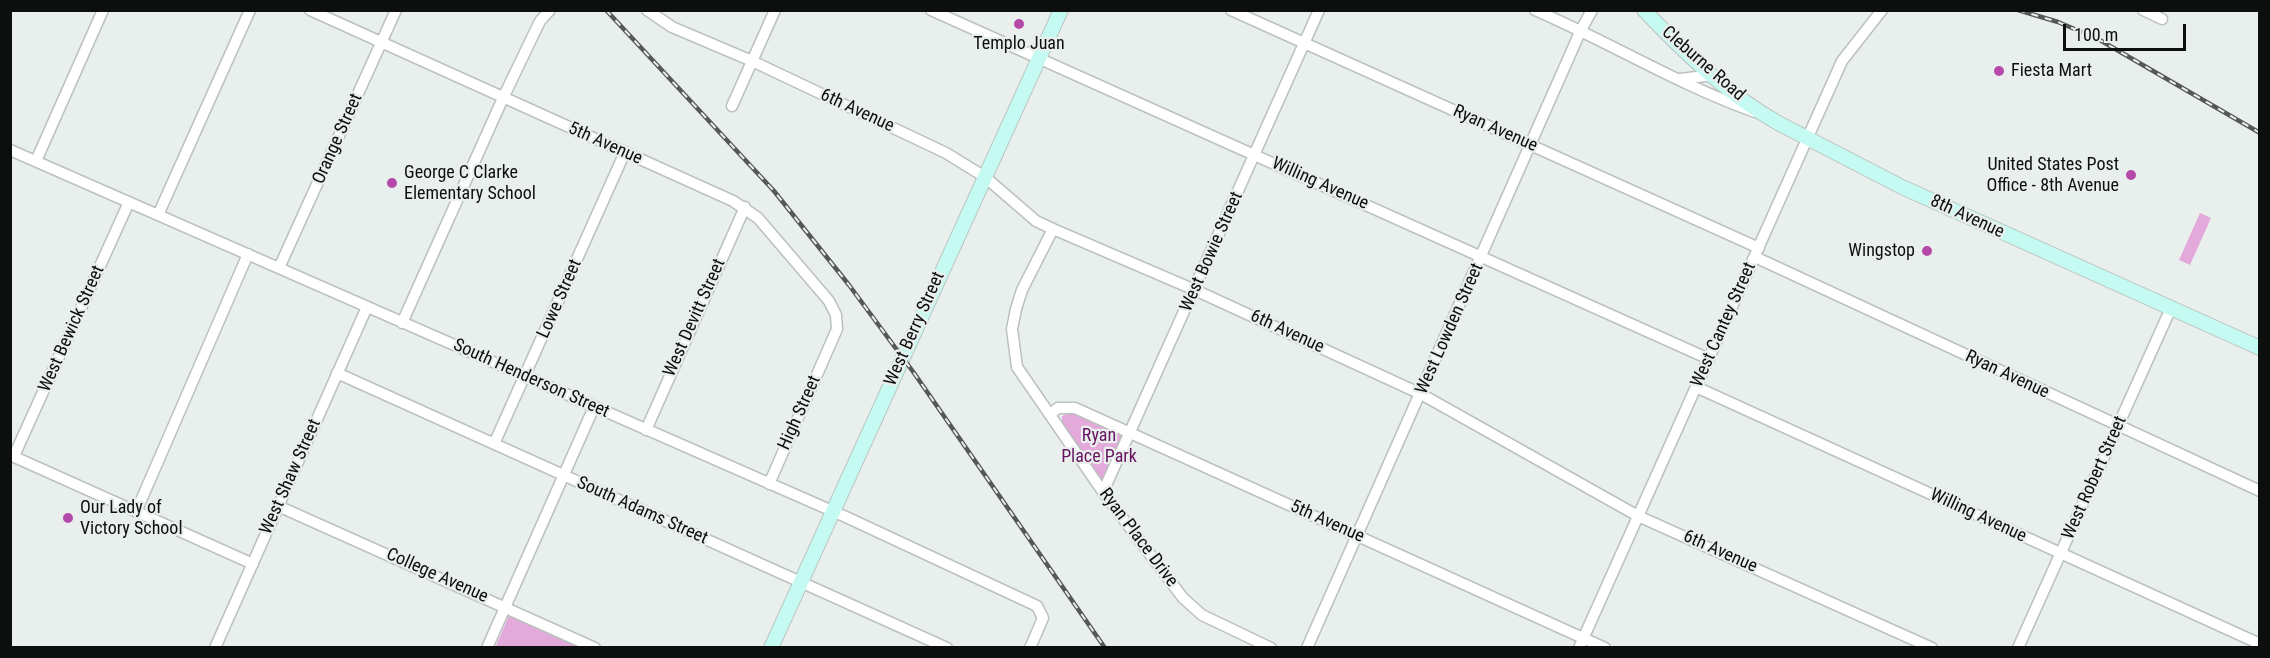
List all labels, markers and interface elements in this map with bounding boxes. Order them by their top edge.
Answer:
scale bar [2066,12,2189,50]
marker: Templo Juan [1012,17,1026,31]
street label: Cleburne Road [1657,22,1749,106]
text: 100 m [2074,24,2118,45]
place label: Templo Juan [973,33,1065,55]
place label: Fiesta Mart [2011,60,2092,82]
marker: Fiesta Mart [1992,64,2006,78]
street label: 6th Avenue [817,85,897,137]
street label: Orange Street [308,90,368,188]
street label: Ryan Avenue [1449,101,1541,157]
street label: 5th Avenue [565,118,645,170]
street label: Willing Avenue [1268,153,1372,215]
place label: United States Post Office - 8th Avenue [1986,154,2119,196]
place label: George C Clarke Elementary School [404,162,536,204]
marker: United States Post Office - 8th Avenue [2124,168,2138,182]
marker: George C Clarke Elementary School [385,176,399,190]
street label: West Bowie Street [1176,189,1248,315]
street label: 8th Avenue [1927,191,2007,243]
place label: Wingstop [1848,240,1915,262]
marker: Wingstop [1920,244,1934,258]
street label: Lowe Street [533,256,587,342]
street label: West Devitt Street [659,256,731,380]
street label: West Cantey Street [1687,259,1761,391]
street label: West Lowden Street [1411,260,1489,398]
street label: West Bewick Street [34,262,110,396]
street label: West Berry Street [880,269,950,389]
street label: 6th Avenue [1247,306,1327,358]
street label: South Henderson Street [450,335,612,423]
street label: Ryan Avenue [1962,346,2052,404]
street label: High Street [774,372,826,454]
street label: West Robert Street [2058,413,2132,543]
street label: West Shaw Street [256,416,326,538]
park label: Ryan Place Park [1061,425,1137,468]
street label: South Adams Street [573,472,711,550]
street label: Ryan Place Drive [1094,484,1182,592]
street label: Willing Avenue [1926,484,2030,548]
street label: 5th Avenue [1287,496,1367,548]
place label: Our Lady of Victory School [80,497,183,540]
marker: Our Lady of Victory School [61,511,75,525]
street label: 6th Avenue [1680,526,1760,578]
street label: College Avenue [383,544,491,608]

